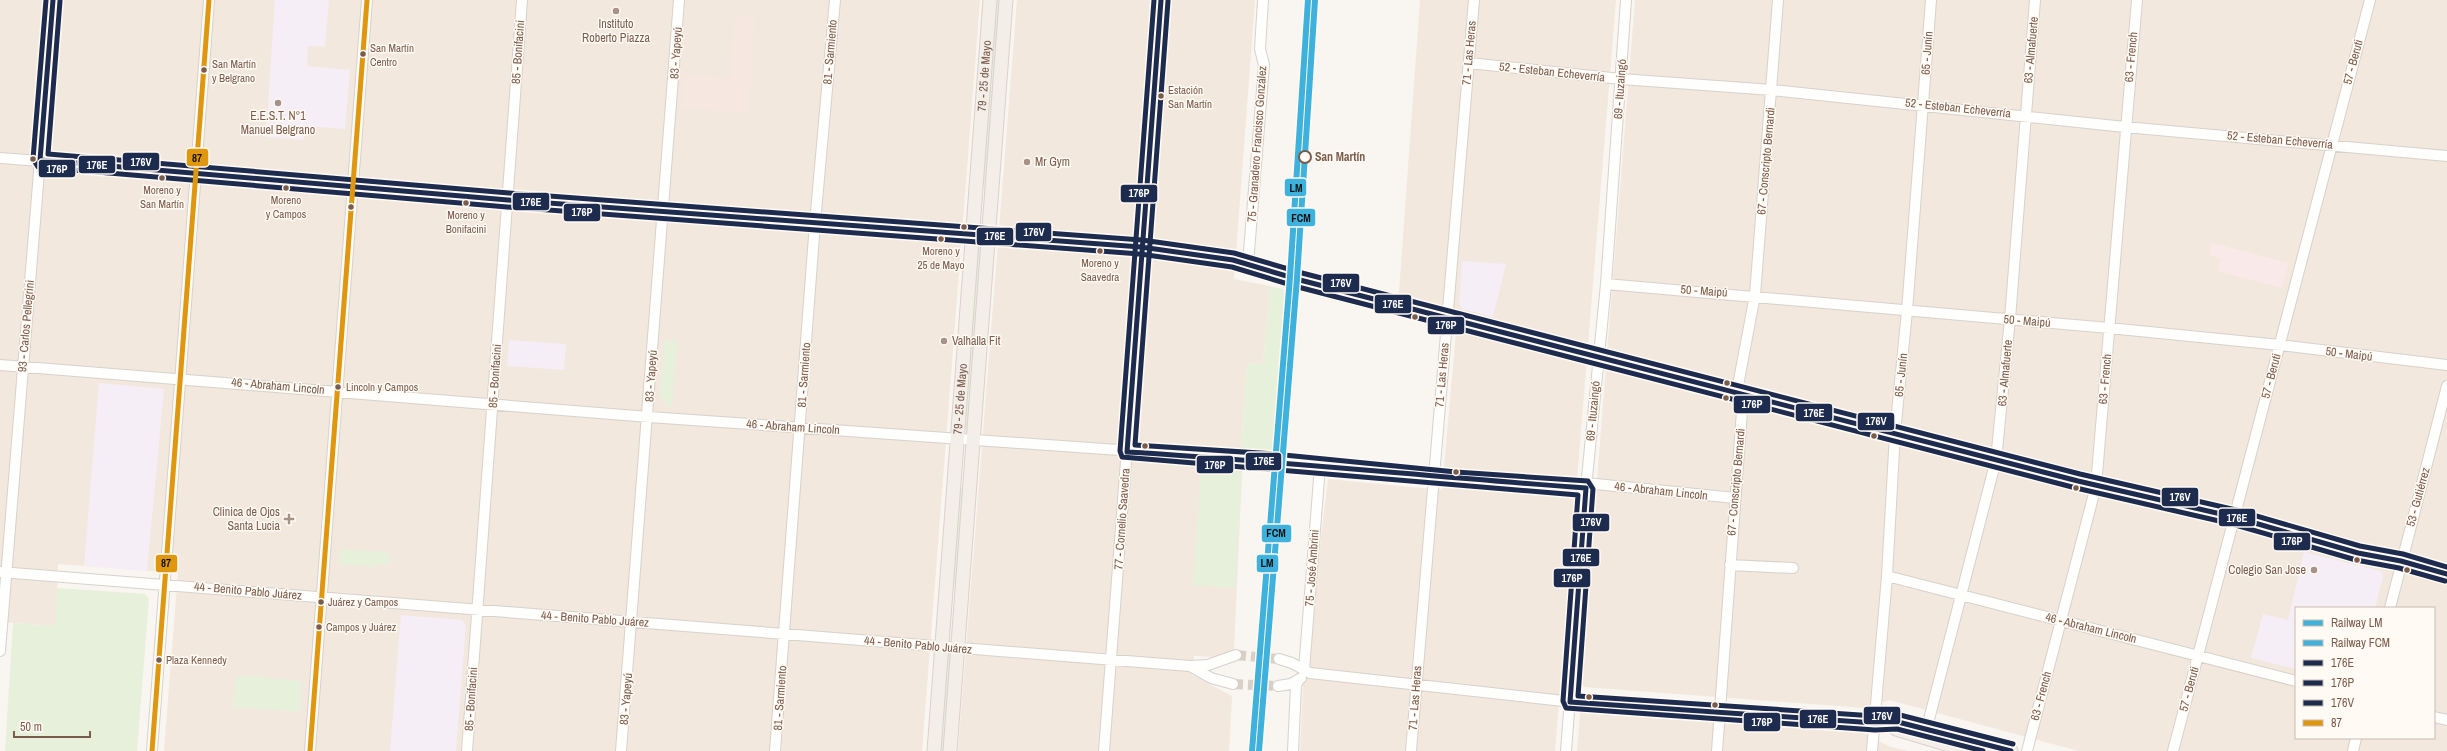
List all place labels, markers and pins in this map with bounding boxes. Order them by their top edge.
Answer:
marker: Instituto Roberto Piazza [611,6,621,16]
place label: Instituto Roberto Piazza [582,16,650,46]
place label: San Martín Centro [370,41,414,69]
marker: San Martín Centro [358,49,368,59]
place label: San Martín y Belgrano [212,57,256,85]
marker: San Martín y Belgrano [199,65,209,75]
place label: Estación San Martín [1168,83,1212,111]
marker: Estación San Martín [1156,91,1166,101]
marker: E.E.S.T. N°1 Manuel Belgrano [273,98,283,108]
place label: E.E.S.T. N°1 Manuel Belgrano [241,108,315,138]
place label: San Martín [1315,149,1365,165]
marker: San Martín [1298,150,1312,164]
unlabelled marker [28,154,38,164]
place label: Mr Gym [1035,154,1070,170]
marker: Mr Gym [1022,157,1032,167]
marker: Moreno y San Martín [157,173,167,183]
place label: Moreno y San Martín [140,183,184,211]
marker: Moreno y Campos [281,183,291,193]
place label: Moreno y Campos [266,193,307,221]
marker: Moreno y Bonifacini [461,198,471,208]
unlabelled marker [346,202,356,212]
place label: Moreno y Bonifacini [446,208,486,236]
unlabelled marker [959,222,969,232]
marker: Moreno y 25 de Mayo [936,234,946,244]
place label: Moreno y 25 de Mayo [917,244,965,272]
marker: Moreno y Saavedra [1095,246,1105,256]
place label: Moreno y Saavedra [1081,256,1119,284]
unlabelled marker [1410,312,1420,322]
place label: Valhalla Fit [952,333,1001,349]
marker: Valhalla Fit [939,336,949,346]
unlabelled marker [1722,378,1732,388]
place label: Lincoln y Campos [346,380,419,394]
marker: Lincoln y Campos [333,382,343,392]
unlabelled marker [1721,393,1731,403]
unlabelled marker [1869,431,1879,441]
unlabelled marker [1140,441,1150,451]
unlabelled marker [1451,467,1461,477]
unlabelled marker [2071,483,2081,493]
place label: Clinica de Ojos Santa Lucia [213,504,281,534]
marker: Clinica de Ojos Santa Lucia [283,513,295,525]
unlabelled marker [2352,555,2362,565]
place label: Colegio San Jose [2228,562,2306,578]
marker: Colegio San Jose [2309,565,2319,575]
unlabelled marker [2402,565,2412,575]
place label: Juárez y Campos [328,595,399,609]
marker: Juárez y Campos [316,597,326,607]
place label: Campos y Juárez [326,620,397,634]
marker: Campos y Juárez [314,622,324,632]
place label: Plaza Kennedy [166,653,227,667]
marker: Plaza Kennedy [154,655,164,665]
unlabelled marker [1584,692,1594,702]
unlabelled marker [1710,700,1720,710]

